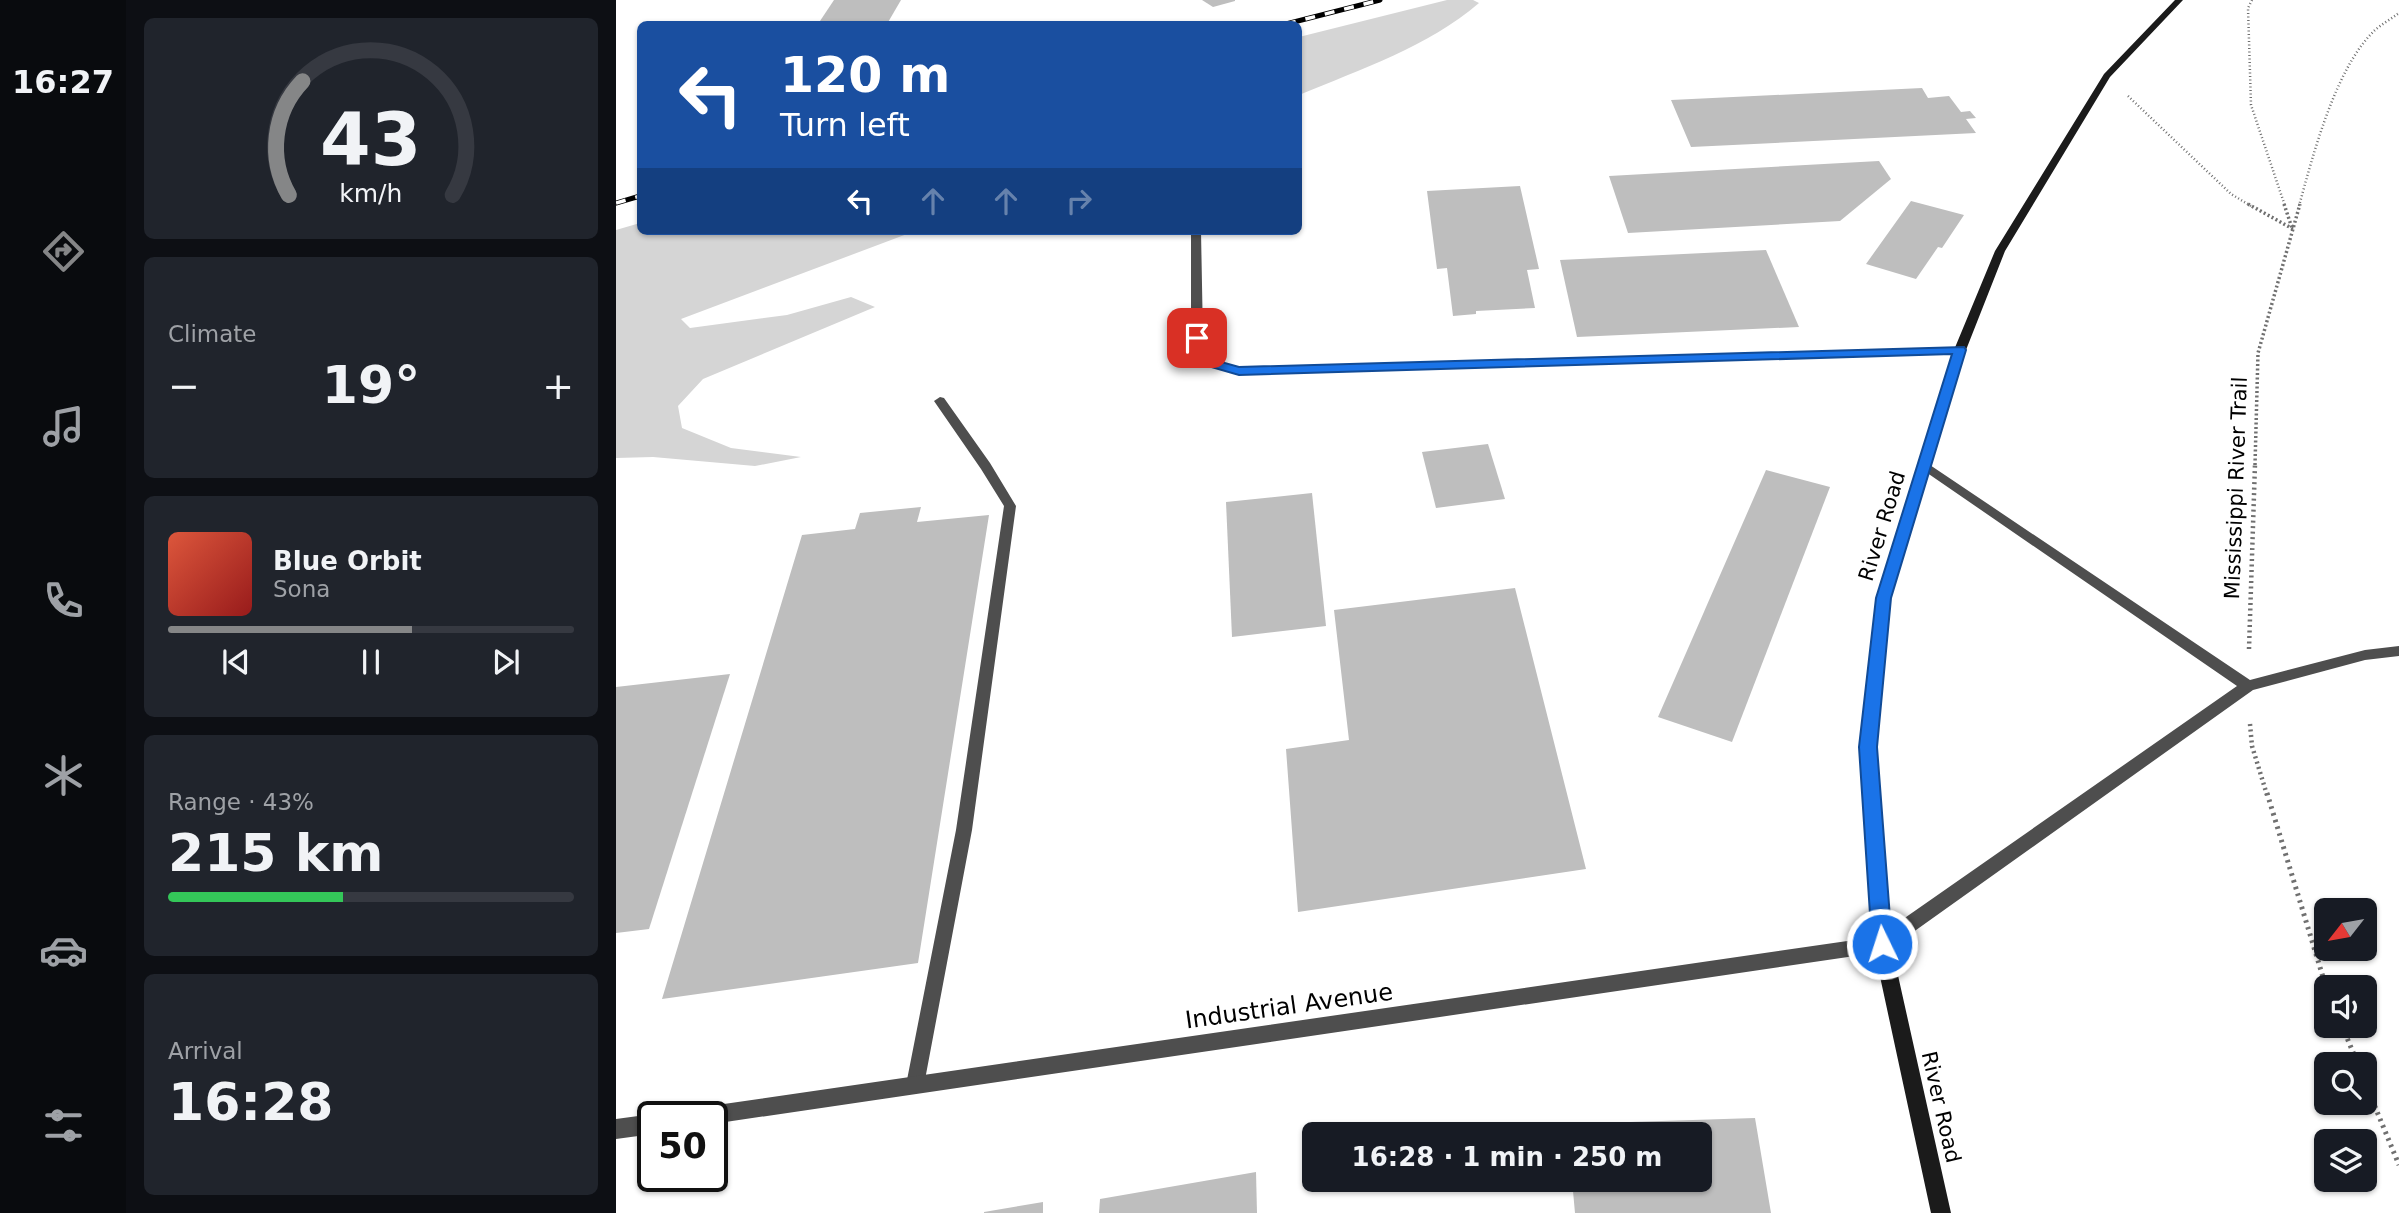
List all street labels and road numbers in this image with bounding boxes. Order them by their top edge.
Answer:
street label: Mississippi River Trail [2220,376,2252,600]
street label: River Road [1854,468,1910,584]
street label: Industrial Avenue [1183,978,1395,1034]
street label: River Road [1917,1049,1965,1165]

